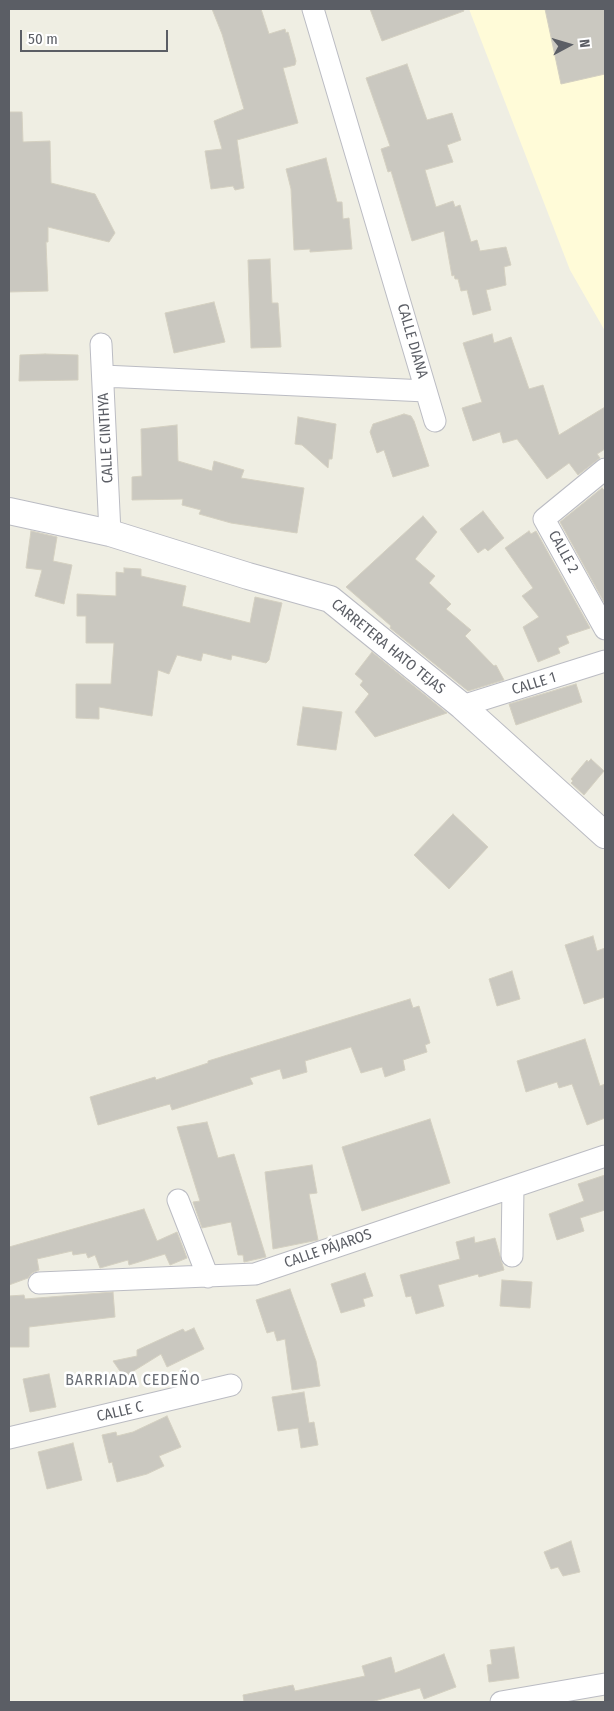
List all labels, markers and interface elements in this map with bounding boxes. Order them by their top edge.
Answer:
scale bar [22,20,170,52]
north arrow [544,20,594,70]
text: 50 m [28,30,58,48]
text: N [576,38,593,48]
street label: CALLE DIANA [393,302,431,380]
street label: CALLE CINTHYA [95,392,117,484]
street label: CALLE 2 [544,528,582,576]
street label: CARRETERA HATO TEJAS [327,596,449,698]
street label: CALLE 1 [510,669,558,699]
street label: CALLE PÁJAROS [282,1226,374,1272]
district label: BARRIADA CEDEÑO [63,1371,203,1391]
street label: CALLE C [95,1398,145,1426]

